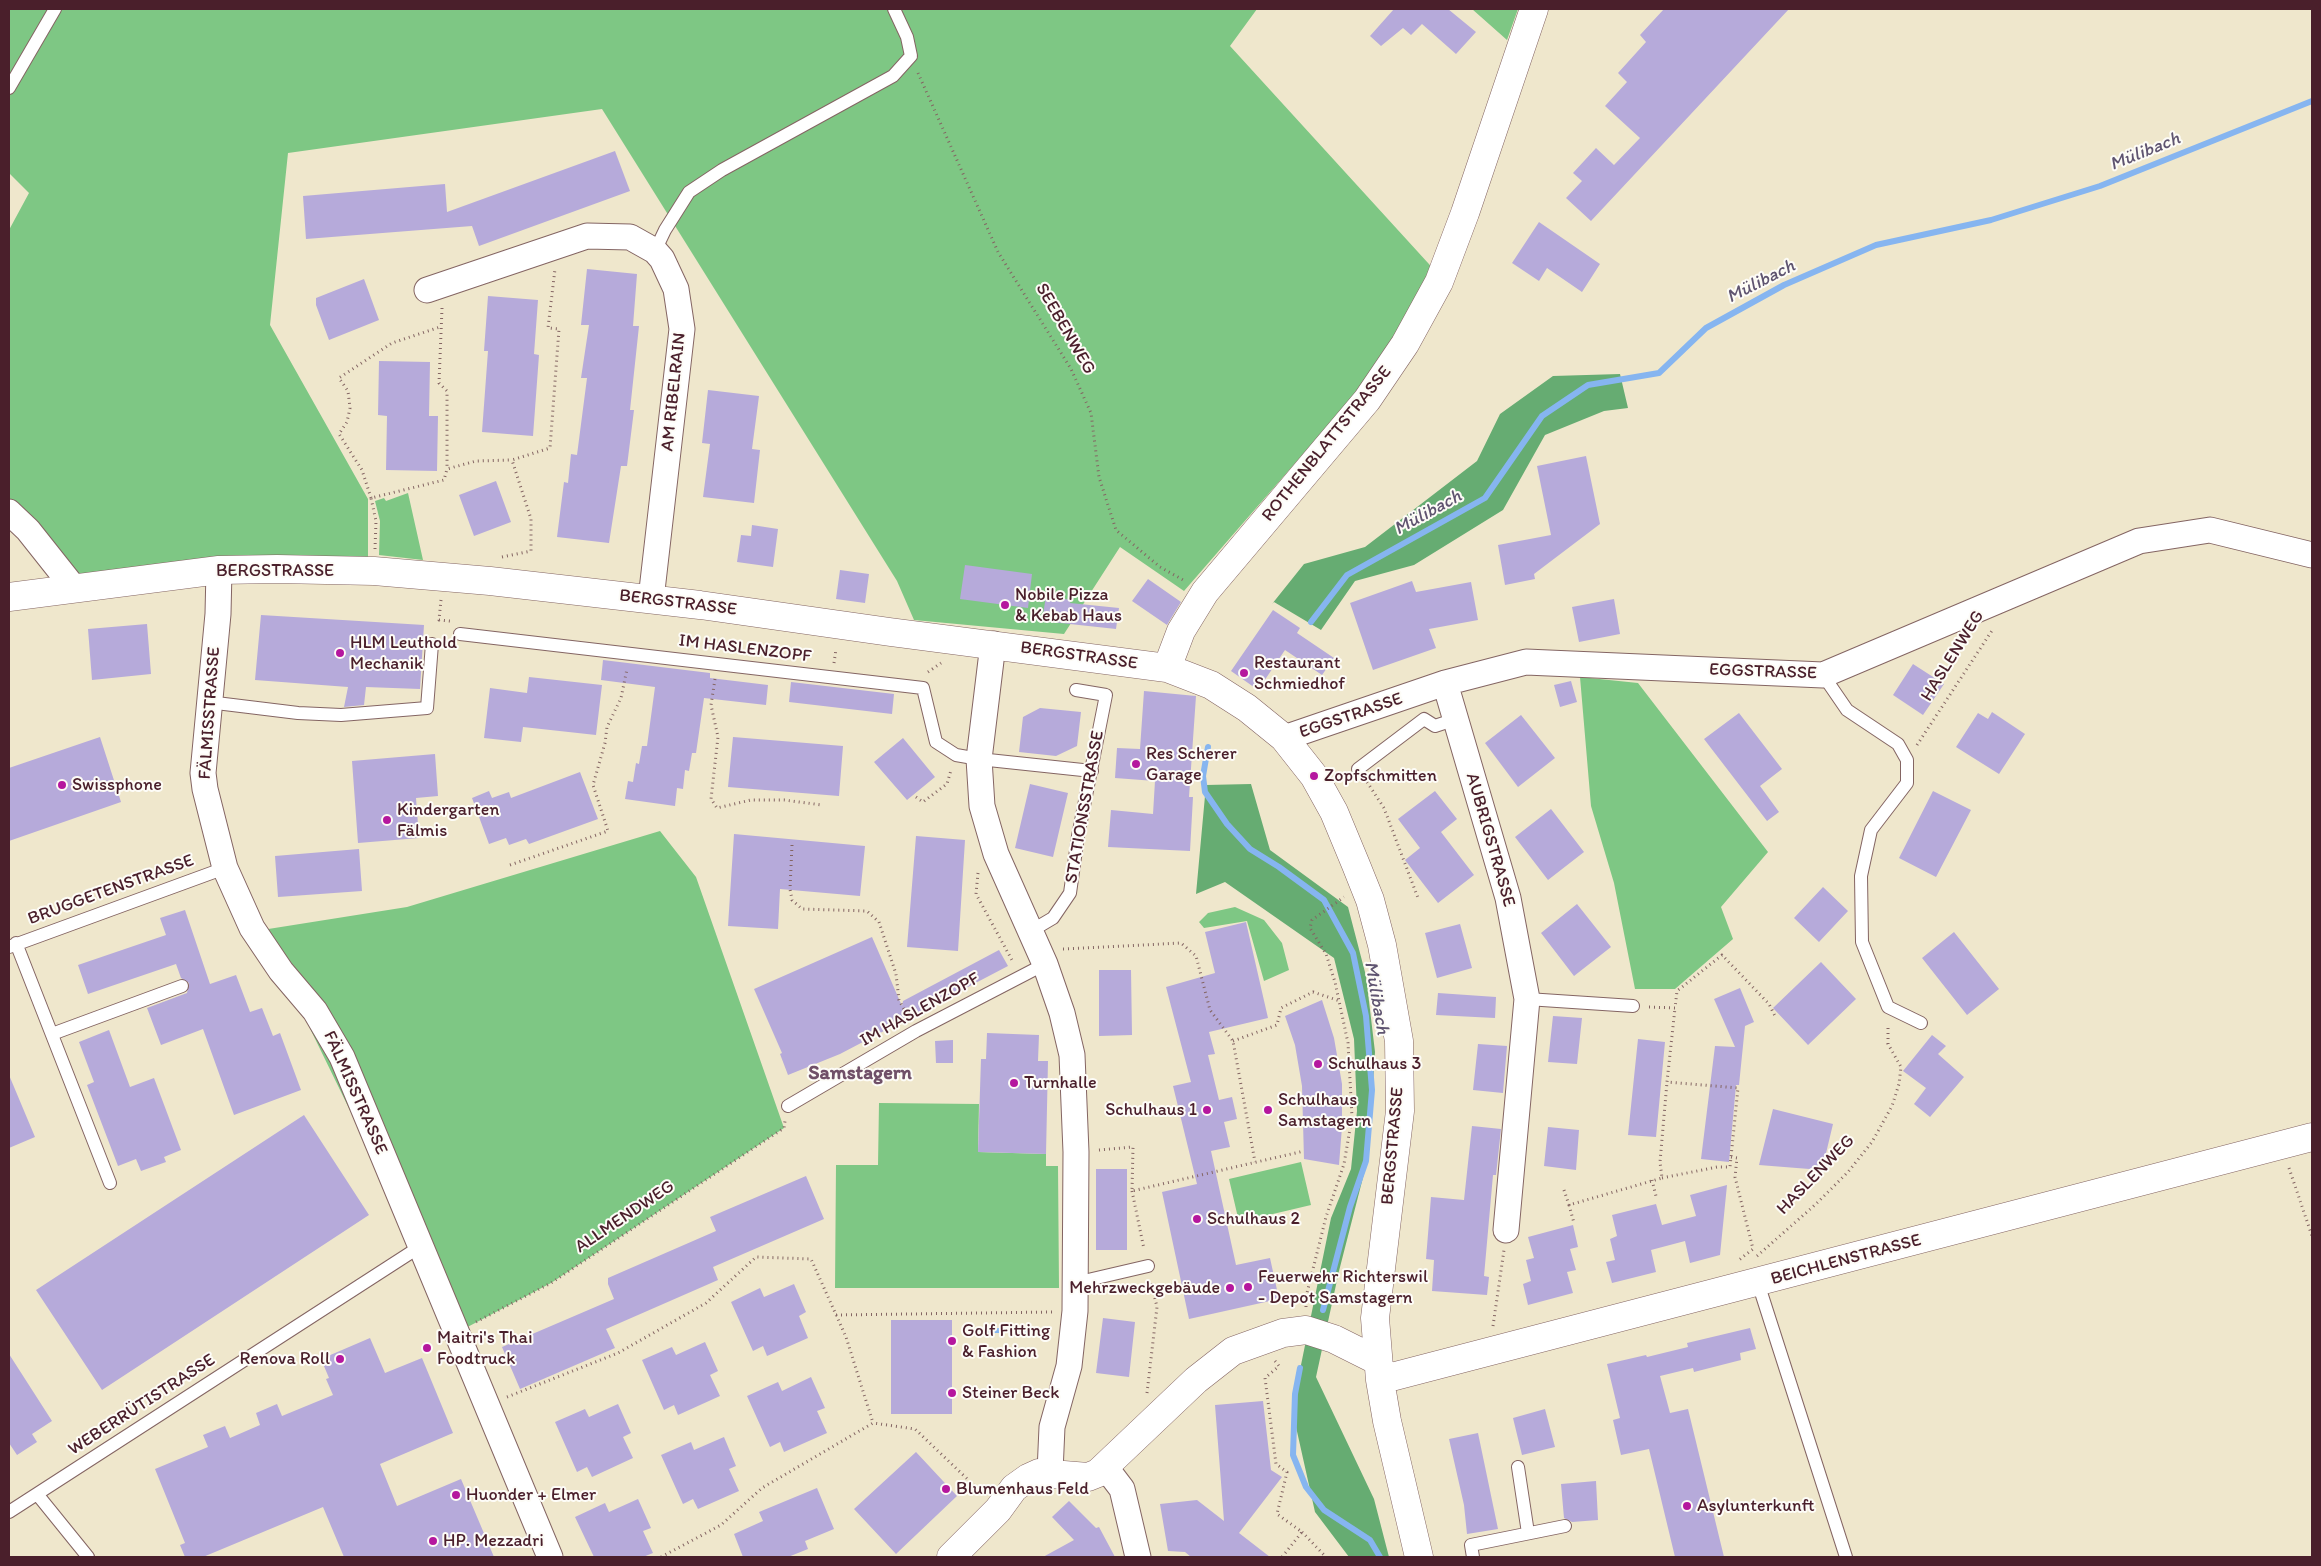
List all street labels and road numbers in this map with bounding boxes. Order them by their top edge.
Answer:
street label: SEEBENWEG [1030,280,1100,378]
street label: AM RIBELRAIN [657,332,691,452]
street label: ROTHENBLATTSTRASSE [1258,362,1396,526]
street label: BERGSTRASSE [216,560,334,582]
street label: BERGSTRASSE [618,585,738,621]
street label: HASLENWEG [1916,607,1990,705]
street label: IM HASLENZOPF [678,630,812,668]
street label: BERGSTRASSE [1019,637,1139,675]
street label: FÄLMISSTRASSE [195,646,225,780]
street label: EGGSTRASSE [1709,659,1817,685]
street label: EGGSTRASSE [1296,688,1406,744]
street label: STATIONSSTRASSE [1061,729,1109,885]
street label: AUBRIGSTRASSE [1461,770,1519,910]
street label: BRUGGETENSTRASSE [25,850,197,930]
street label: IM HASLENZOPF [856,968,984,1052]
street label: FÄLMISSTRASSE [318,1028,392,1158]
street label: BERGSTRASSE [1377,1086,1409,1206]
street label: HASLENWEG [1772,1130,1860,1220]
street label: ALLMENDWEG [571,1176,679,1258]
street label: BEICHLENSTRASSE [1768,1230,1924,1290]
street label: WEBERRÜTISTRASSE [65,1349,219,1461]

